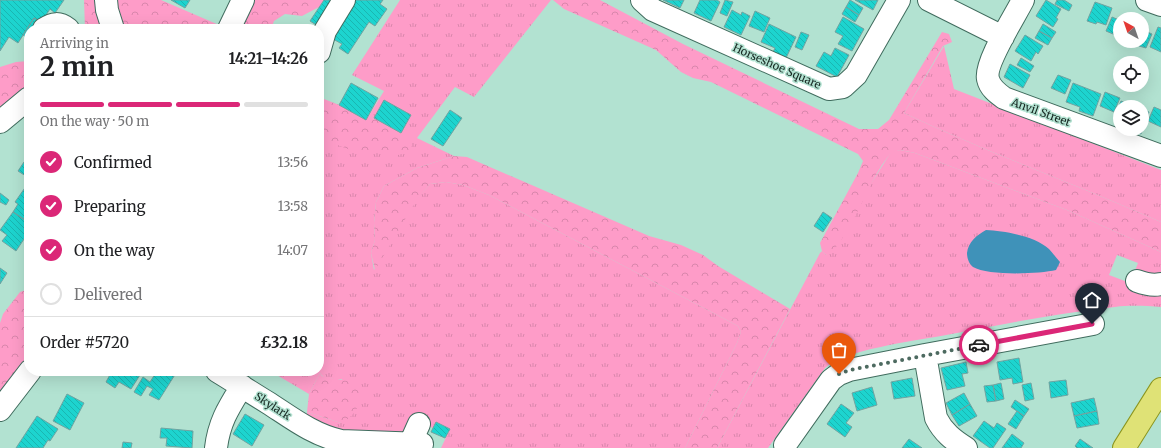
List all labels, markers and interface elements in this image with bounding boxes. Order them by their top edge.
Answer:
north arrow [1113,12,1149,48]
map controls [1113,12,1149,136]
text: Arriving in [40,35,109,52]
street label: Horseshoe Square [731,40,823,92]
text: 14:21–14:26 [228,49,308,68]
text: 2 min [40,50,114,83]
button: locate [1113,56,1149,92]
street label: Anvil Street [1008,94,1073,129]
button: layers [1113,100,1149,136]
text: On the way · 50 m [40,113,149,130]
icon: check [40,151,62,173]
text: Confirmed [74,153,152,172]
text: 13:56 [278,154,308,171]
icon: check [40,195,62,217]
text: Preparing [74,197,146,216]
text: 13:58 [278,198,308,215]
icon: check [40,239,62,261]
text: On the way [74,241,155,260]
text: 14:07 [277,242,308,259]
pin [1075,283,1109,324]
text: Delivered [74,285,142,304]
icon: home [1081,289,1103,311]
courier [959,325,999,365]
text: Order #5720 [40,333,129,352]
text: £32.18 [260,333,308,352]
pin [822,333,856,374]
icon: car [968,334,990,356]
icon: bag [828,339,850,361]
street label: Skylark [252,389,294,423]

